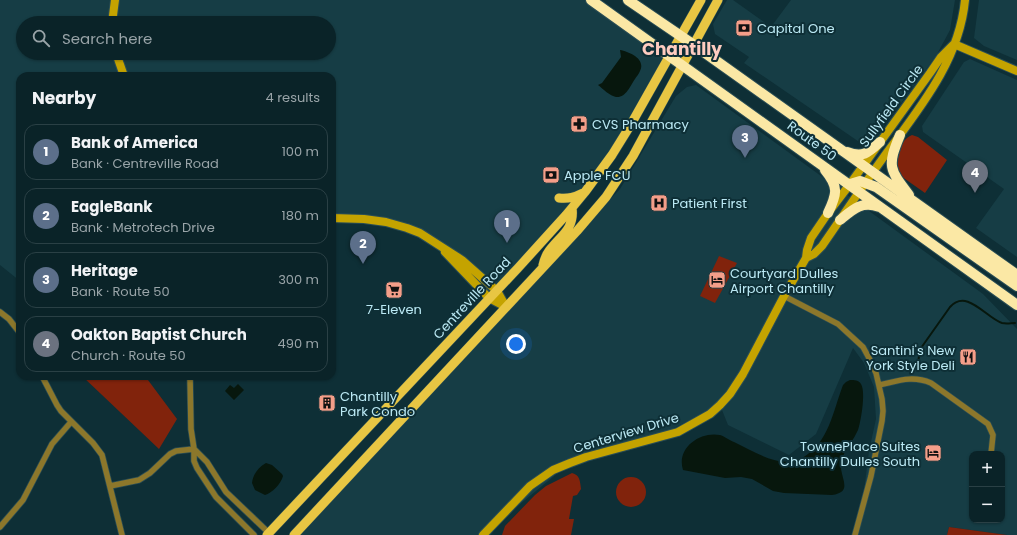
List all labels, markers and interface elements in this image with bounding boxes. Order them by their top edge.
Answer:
search box [16,16,336,60]
bank icon: Capital One [734,18,754,38]
place label: Capital One [757,19,835,38]
icon: search [30,27,52,49]
text: Search here [62,28,152,49]
district label: Chantilly [642,37,722,61]
street label: Sullyfield Circle [855,61,927,151]
text: Nearby [32,86,96,110]
text: 4 results [266,88,320,107]
pharmacy icon: CVS Pharmacy [569,114,589,134]
place label: CVS Pharmacy [592,115,689,134]
street label: Route 50 [783,117,841,165]
pin: 3 [732,125,758,158]
text: Bank of America [71,132,198,153]
text: 1 [44,142,48,161]
text: 100 m [282,142,319,161]
text: Bank · Centreville Road [71,154,219,173]
pin: 4 [962,160,988,193]
bank icon: Apple FCU [541,165,561,185]
place label: Apple FCU [564,166,630,185]
hospital icon: Patient First [649,193,669,213]
place label: Patient First [672,194,747,213]
text: EagleBank [71,196,153,217]
text: 2 [42,206,50,225]
text: 180 m [282,206,319,225]
pin: 1 [494,210,520,243]
text: Bank · Metrotech Drive [71,218,215,237]
pin: 2 [350,231,376,264]
street label: Centreville Road [429,253,515,343]
text: Heritage [71,260,138,281]
place label: Courtyard Dulles Airport Chantilly [730,264,838,298]
text: 3 [42,270,50,289]
text: 300 m [278,270,319,289]
hotel icon: Courtyard Dulles Airport Chantilly [707,270,727,290]
supermarket icon: 7-Eleven [384,280,404,300]
text: Bank · Route 50 [71,282,170,301]
place label: 7-Eleven [366,300,422,319]
text: Oakton Baptist Church [71,324,247,345]
text: 4 [42,334,50,353]
text: 490 m [278,334,319,353]
your location [506,334,526,354]
place label: Santini's New York Style Deli [866,341,955,375]
text: Church · Route 50 [71,346,186,365]
restaurant icon: Santini's New York Style Deli [958,347,978,367]
place label: Chantilly Park Condo [340,387,415,421]
building icon: Chantilly Park Condo [317,393,337,413]
street label: Centerview Drive [571,408,681,458]
place label: TownePlace Suites Chantilly Dulles South [780,437,920,471]
hotel icon: TownePlace Suites Chantilly Dulles South [923,443,943,463]
map controls [969,451,1005,523]
button: + [969,451,1005,487]
button: − [969,487,1005,523]

